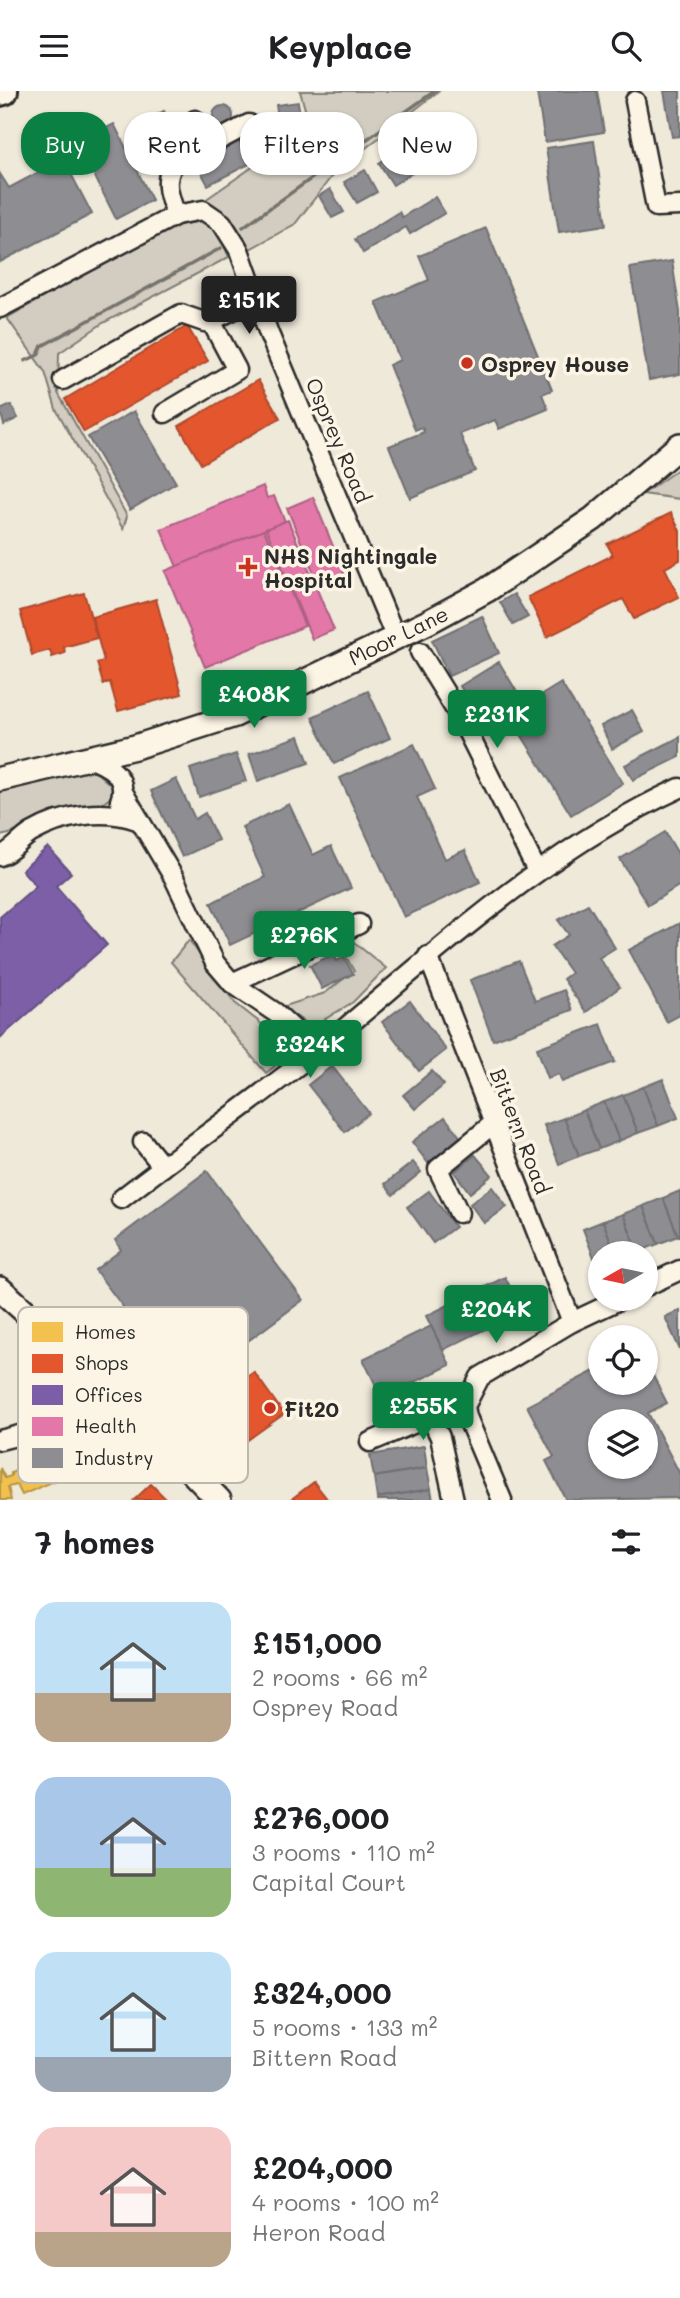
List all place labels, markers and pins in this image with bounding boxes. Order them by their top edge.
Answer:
pin: £151K [200,277,298,336]
place label: Osprey House [481,350,629,378]
marker: Osprey House [459,355,475,371]
place label: NHS Nightingale Hospital [264,542,437,593]
marker: NHS Nightingale Hospital [238,557,258,577]
pin: £408K [205,671,303,730]
pin: £231K [448,691,546,750]
pin: £276K [255,911,353,971]
pin: £324K [261,1021,359,1080]
pin: £204K [447,1285,545,1345]
pin: £255K [374,1383,472,1442]
place label: Fit20 [284,1395,339,1422]
marker: Fit20 [262,1400,278,1416]

